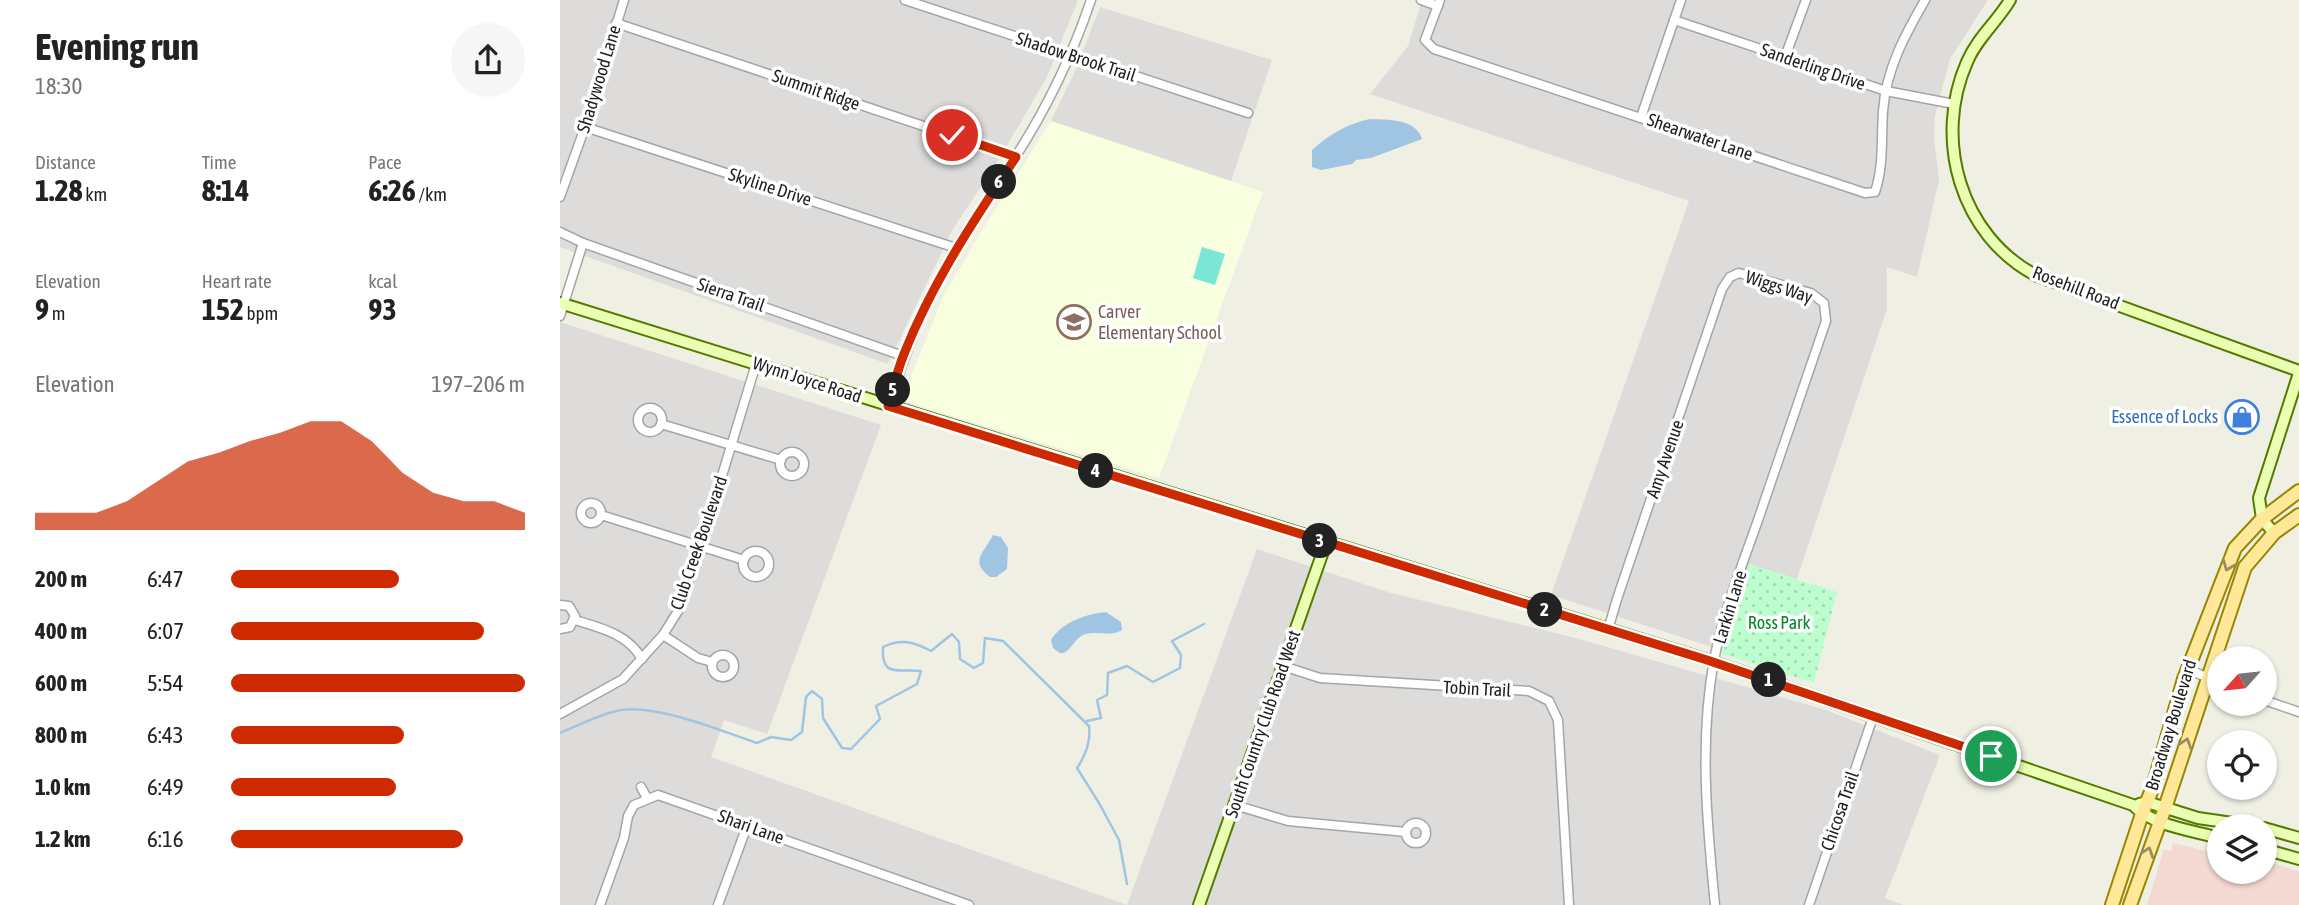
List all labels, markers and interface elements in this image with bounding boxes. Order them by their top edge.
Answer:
button: share [451,23,525,97]
street label: Shadywood Lane [572,23,625,135]
text: Evening run [35,25,199,68]
street label: Shadow Brook Trail [1014,27,1139,86]
street label: Sanderling Drive [1758,39,1868,94]
street label: Summit Ridge [770,65,863,114]
text: 18:30 [35,73,82,99]
pin [922,105,982,165]
street label: Shearwater Lane [1645,109,1756,164]
icon: check [933,116,971,154]
text: Distance [35,151,96,173]
text: Time [202,151,236,173]
text: Pace [368,151,402,173]
street label: Skyline Drive [726,163,814,210]
pin: 6 [982,164,1017,200]
text: 6 [994,170,1003,192]
text: 1.28 [35,173,83,207]
text: 8:14 [202,173,249,207]
text: 6:26 [368,173,416,207]
text: km [83,183,107,205]
text: /km [416,183,447,205]
street label: Rosehill Road [2030,261,2123,314]
street label: Wiggs Way [1743,266,1815,307]
text: Elevation [35,270,101,292]
text: Heart rate [202,270,272,292]
text: kcal [368,270,397,292]
street label: Sierra Trail [695,273,768,316]
text: 9 [35,292,49,326]
text: 152 [202,292,244,326]
text: 93 [368,292,397,326]
place label: Carver Elementary School [1098,301,1222,343]
text: m [49,302,65,324]
text: bpm [244,302,278,324]
school or university icon: Carver Elementary School [1055,303,1093,341]
street label: Wynn Joyce Road [750,352,864,407]
text: Elevation [35,371,115,397]
text: 197–206 m [431,371,525,397]
pin: 5 [876,372,910,408]
text: 5 [888,378,897,400]
shop icon: Essence of Locks [2223,398,2261,436]
place label: Essence of Locks [2111,406,2218,427]
street label: Amy Avenue [1641,417,1688,501]
pin: 4 [1078,454,1114,489]
text: 4 [1091,459,1100,481]
street label: Club Creek Boulevard [666,473,731,613]
pin: 3 [1302,524,1338,558]
text: 3 [1315,529,1324,551]
one-way arrow [2223,560,2237,572]
text: 200 m [35,566,87,592]
text: 6:47 [147,566,184,592]
street label: Larkin Lane [1708,568,1751,646]
pin: 2 [1528,592,1562,628]
text: 2 [1540,598,1549,620]
park label: Ross Park [1748,612,1810,633]
text: 400 m [35,618,87,644]
text: 6:07 [147,618,184,644]
street label: South Country Club Road West [1221,627,1305,820]
north arrow [2207,646,2277,716]
map controls [2207,646,2277,884]
street label: Broadway Boulevard [2141,657,2200,793]
pin: 1 [1752,662,1786,698]
text: 1 [1764,668,1773,690]
text: 600 m [35,670,87,696]
text: 5:54 [147,670,184,696]
street label: Tobin Trail [1442,676,1512,701]
text: 800 m [35,722,87,748]
text: 6:43 [147,722,184,748]
pin [1961,726,2021,786]
button: locate [2207,730,2277,800]
icon: arrive [1972,737,2010,775]
one-way arrow [2178,737,2192,750]
street label: Chicosa Trail [1816,768,1863,853]
text: 1.0 km [35,774,91,800]
text: 6:49 [147,774,184,800]
street label: Shari Lane [715,805,787,848]
button: layers [2207,814,2277,884]
text: 1.2 km [35,826,91,852]
text: 6:16 [147,826,184,852]
one-way arrow [2140,846,2154,859]

